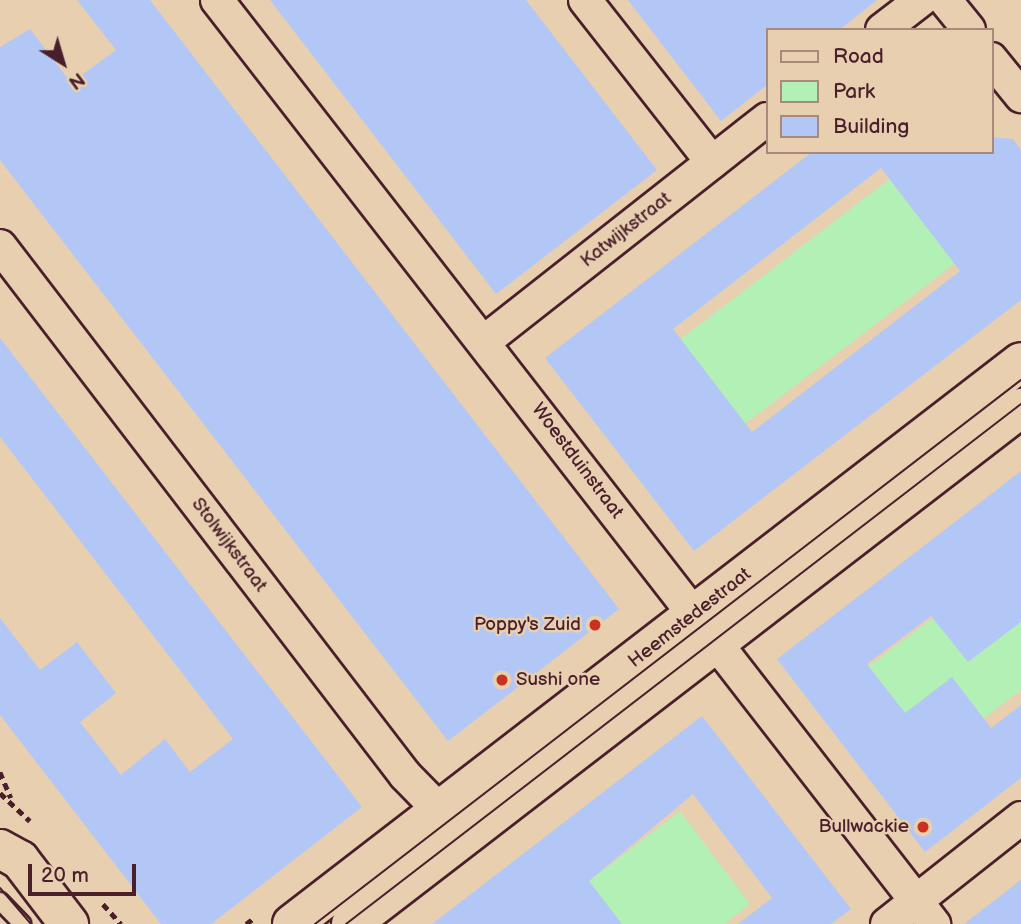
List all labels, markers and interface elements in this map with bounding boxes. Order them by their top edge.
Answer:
north arrow [28,28,98,98]
legend [766,28,993,154]
text: Road [833,44,884,69]
text: N [63,67,89,94]
text: Park [833,79,875,104]
text: Building [833,114,909,139]
street label: Katwijkstraat [576,188,676,272]
street label: Woestduinstraat [526,399,628,523]
street label: Stolwijkstraat [186,493,272,597]
street label: Heemstedestraat [624,563,756,673]
place label: Poppy's Zuid [474,614,581,636]
marker: Poppy's Zuid [587,617,603,633]
place label: Sushi one [516,669,600,691]
marker: Sushi one [494,672,510,688]
place label: Bullwackie [818,816,909,838]
marker: Bullwackie [915,819,931,835]
scale bar [32,850,140,894]
text: 20 m [41,863,89,888]

